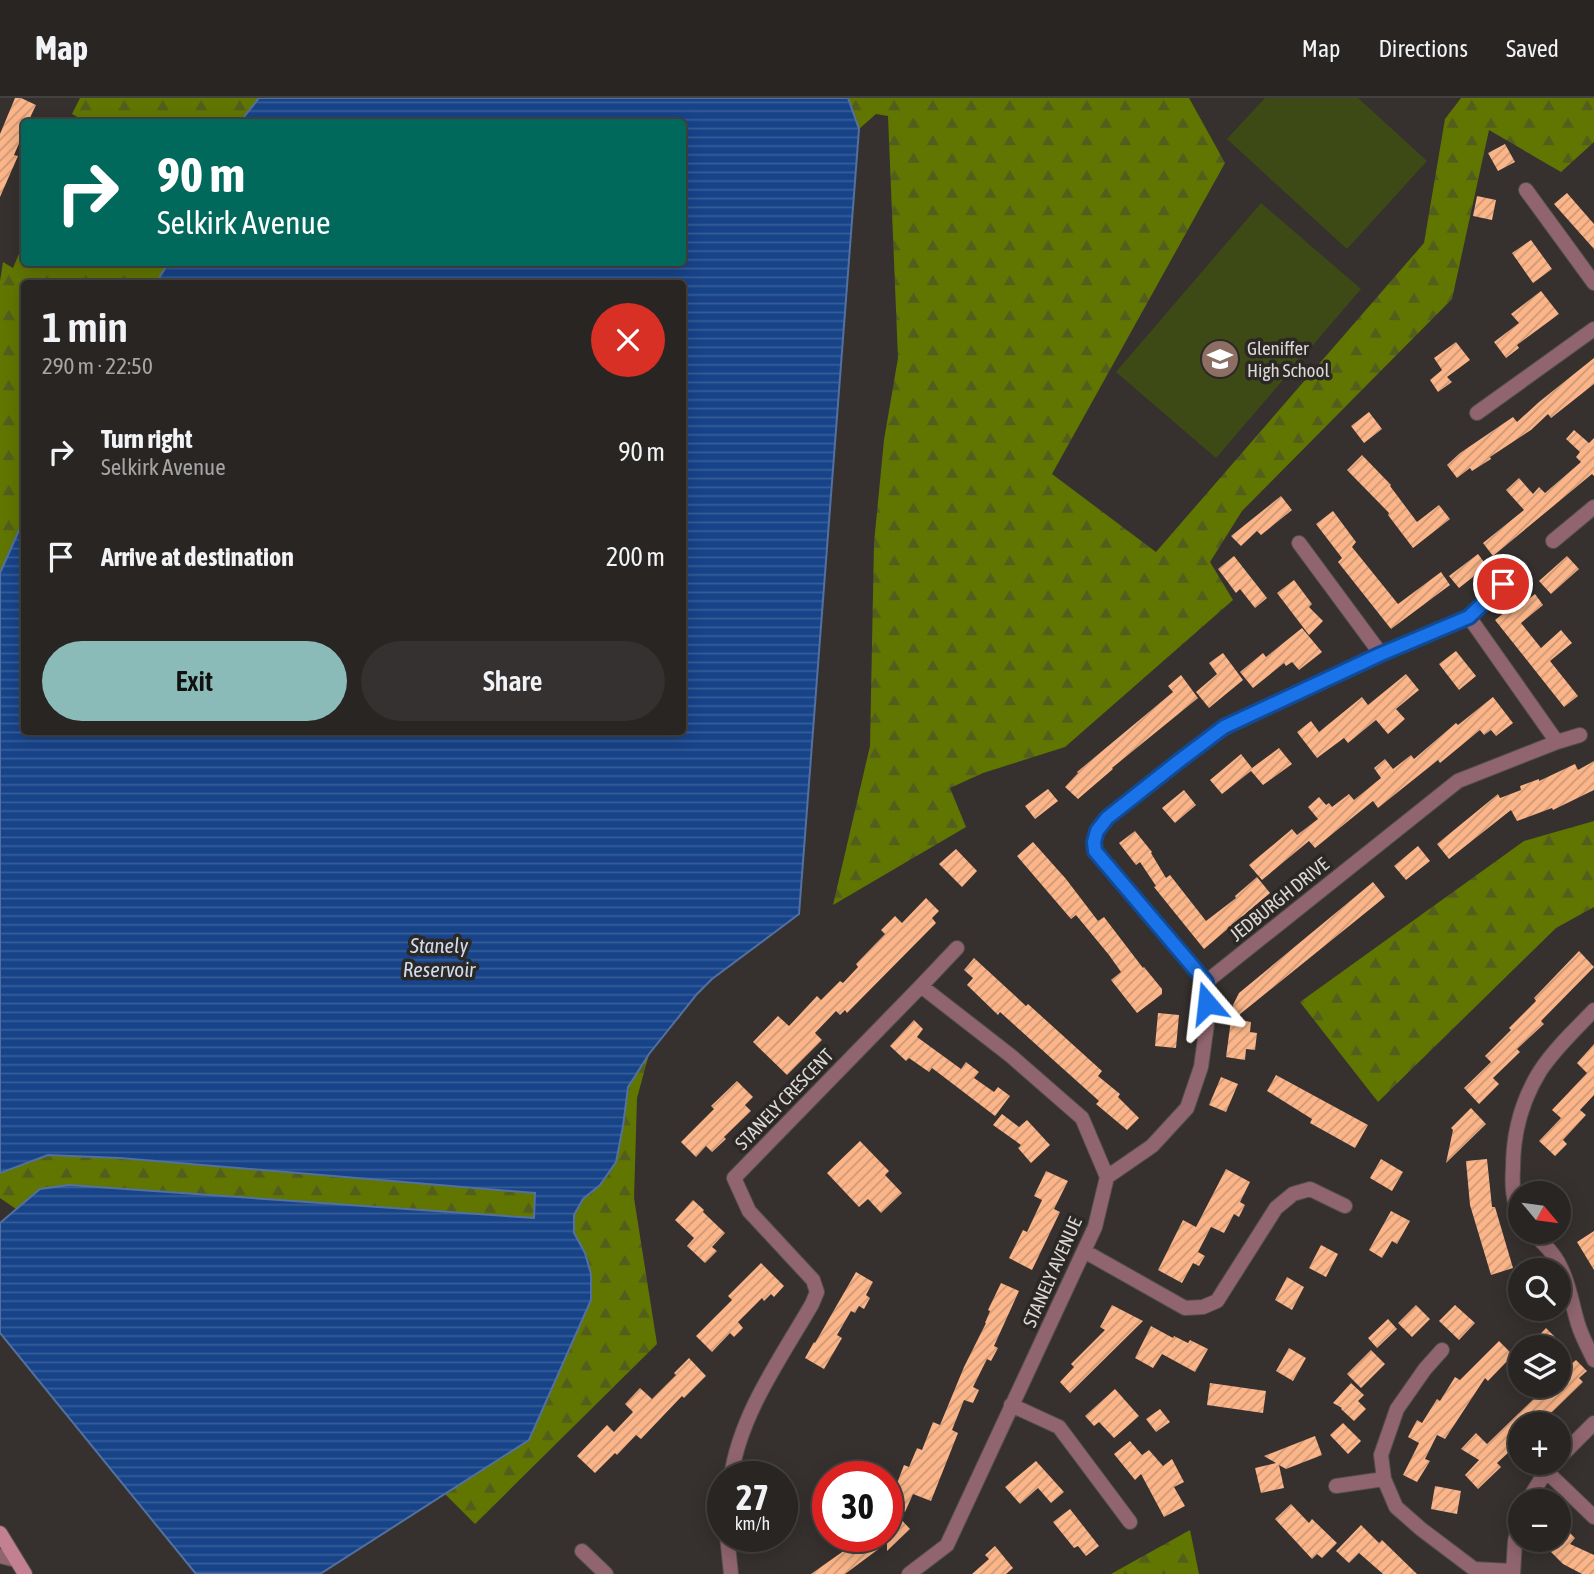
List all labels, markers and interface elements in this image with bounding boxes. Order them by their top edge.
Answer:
text: Map [35,29,88,67]
text: Map [1302,35,1340,62]
text: Directions [1378,35,1468,62]
text: Saved [1506,35,1559,62]
text: 90 m [157,146,245,202]
icon: right [42,147,133,238]
text: Selkirk Avenue [157,204,330,241]
text: 1 min [42,303,128,351]
button: close [591,303,665,377]
place label: Gleniffer High School [1247,337,1330,381]
school or university icon: Gleniffer High School [1199,338,1241,380]
text: 290 m · 22:50 [42,353,153,379]
text: Turn right [101,424,192,454]
icon: right [42,433,80,471]
text: 90 m [618,437,665,467]
text: Selkirk Avenue [101,454,226,480]
icon: arrive [42,538,80,576]
text: Arrive at destination [101,542,294,572]
text: 200 m [606,542,665,572]
pin [1473,554,1533,614]
icon: arrive [1484,565,1522,603]
button: Exit [42,641,347,721]
button: Share [361,641,665,721]
street label: JEDBURGH DRIVE [1225,853,1333,945]
water label: Stanely Reservoir [403,933,476,981]
position arrow [1170,966,1244,1040]
street label: STANELY CRESCENT [730,1044,838,1154]
north arrow [1508,1181,1572,1244]
map controls [1508,1181,1571,1552]
street label: STANELY AVENUE [1018,1214,1086,1330]
button: search [1508,1258,1571,1321]
button: layers [1508,1335,1571,1398]
button: + [1508,1412,1571,1475]
speed limit sign: 30 [812,1461,903,1552]
text: 27 [736,1477,769,1517]
button: − [1508,1489,1571,1552]
text: km/h [735,1513,770,1534]

